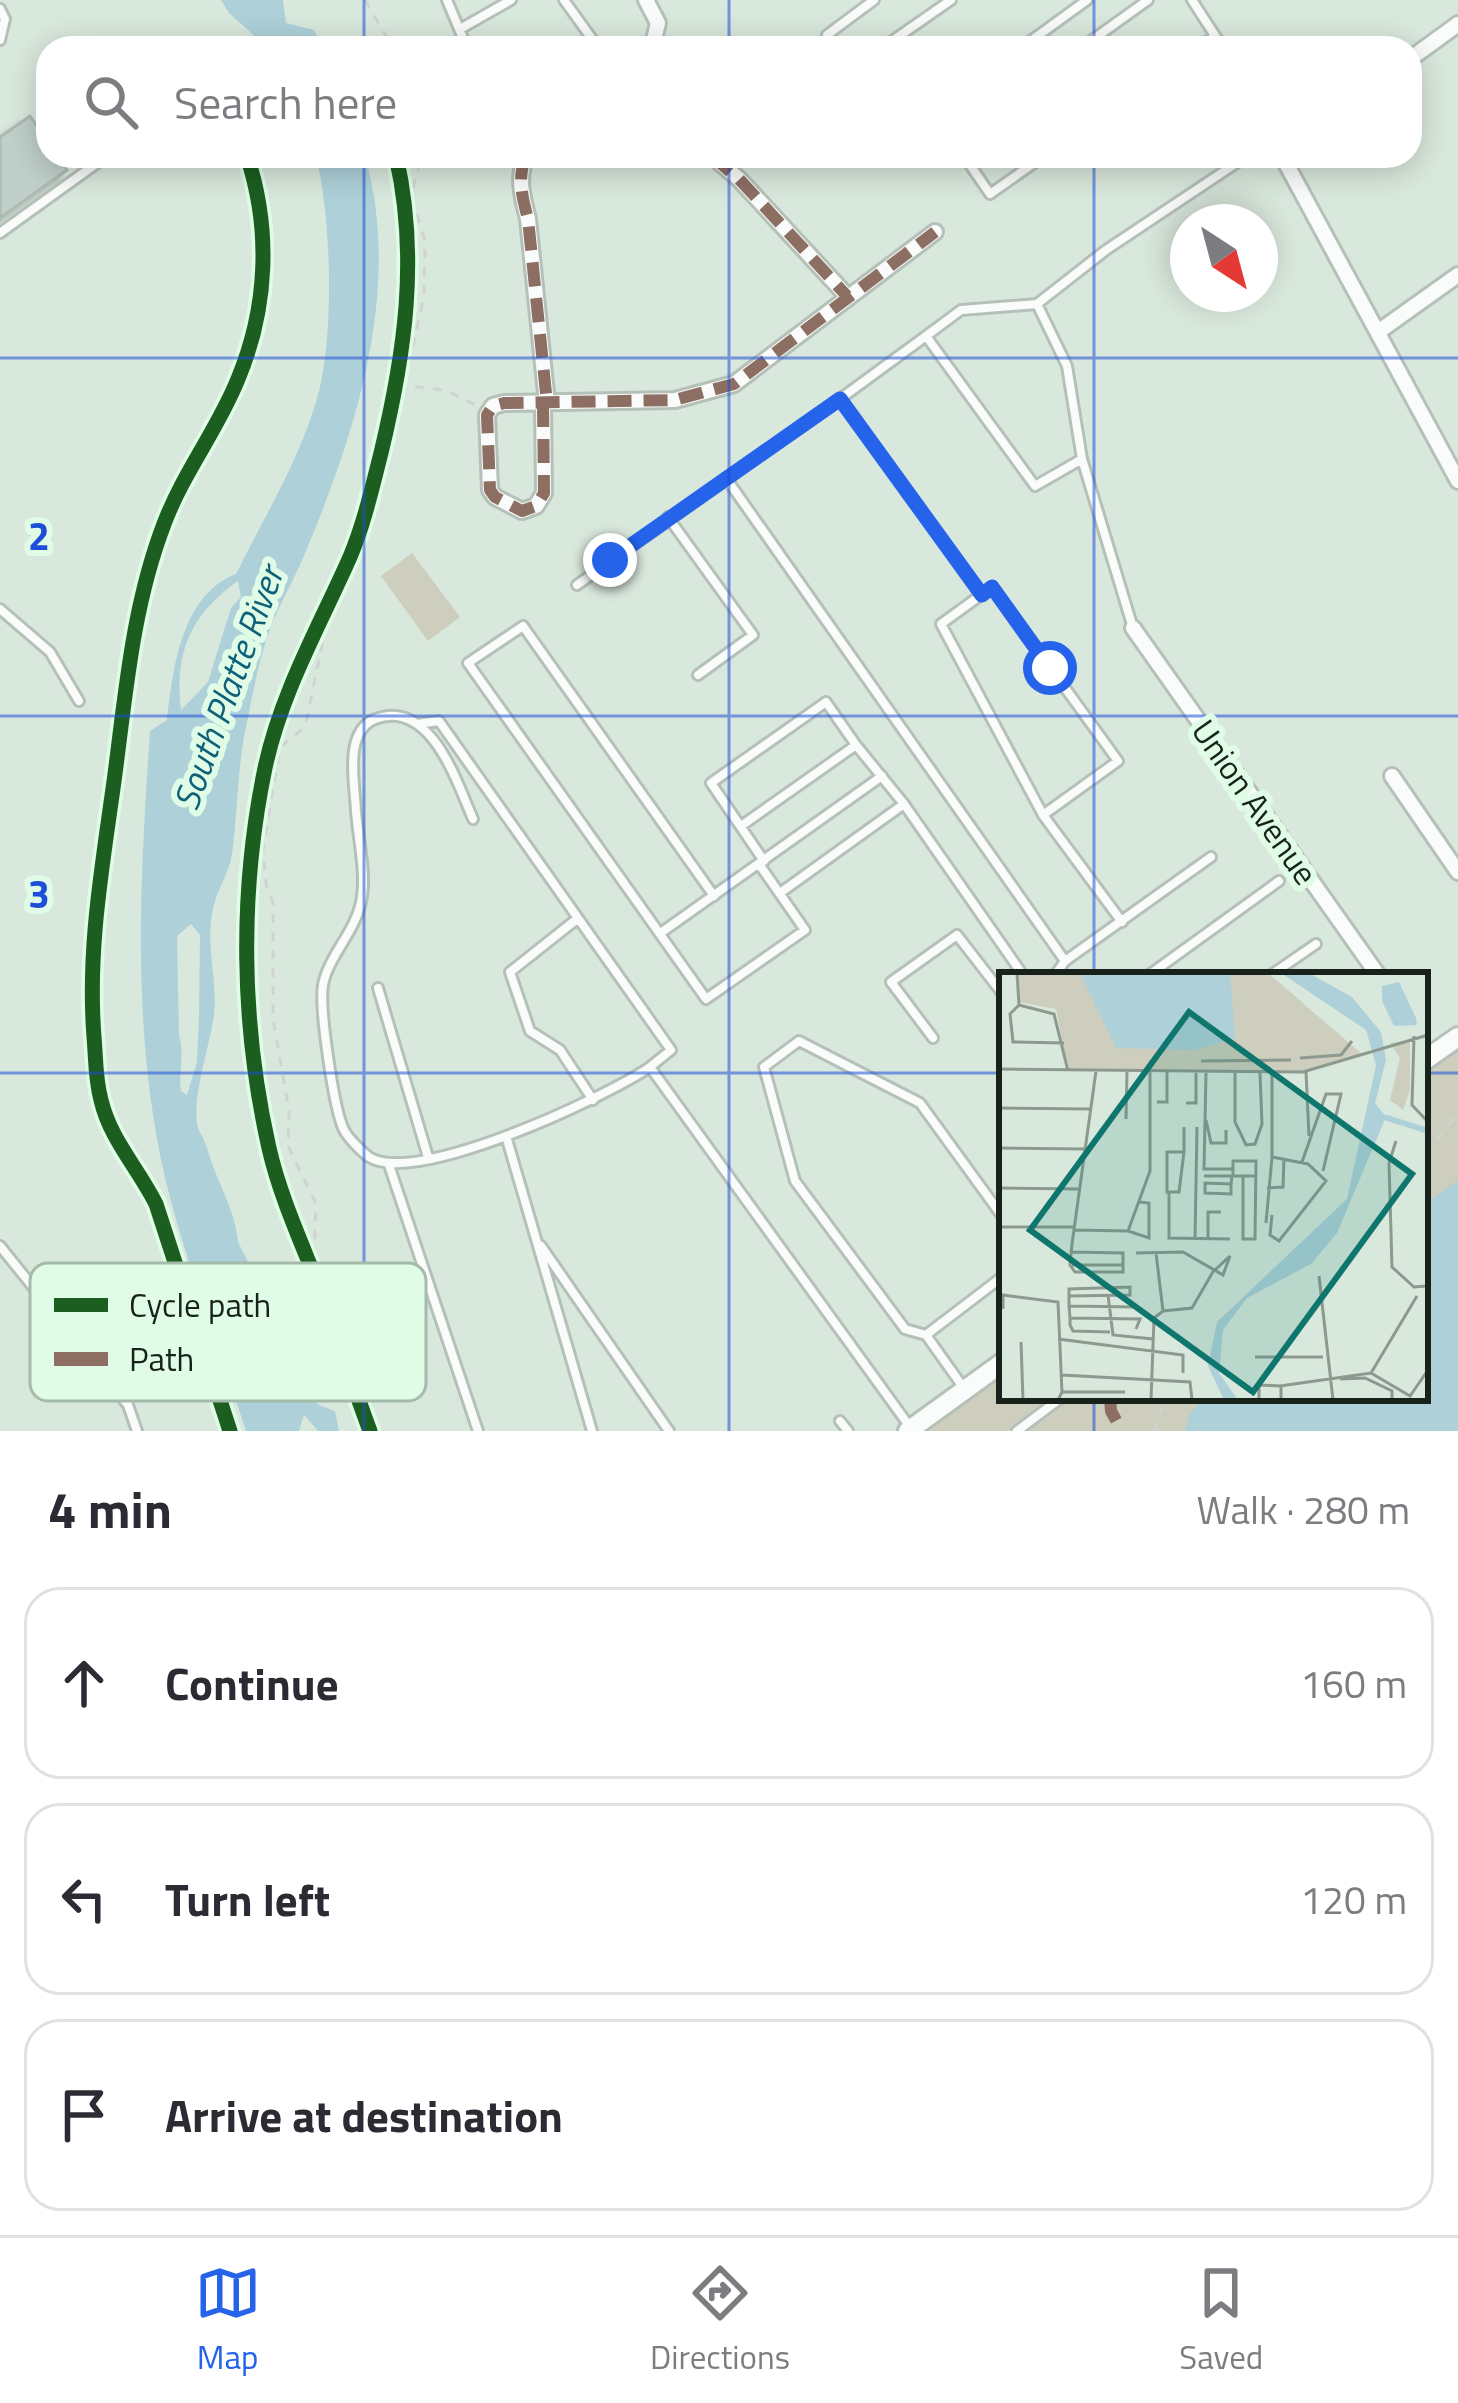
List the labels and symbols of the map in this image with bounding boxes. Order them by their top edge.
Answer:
north arrow [1170,204,1278,312]
text: 2 [28,506,50,565]
route end [583,533,637,587]
water label: South Platte River [158,554,299,817]
route start [1023,641,1077,695]
street label: Union Avenue [1180,709,1330,895]
text: 3 [28,864,50,923]
inset map [999,972,1428,1401]
legend [30,1263,426,1401]
text: Cycle path [129,1280,271,1330]
text: Path [129,1334,194,1384]

